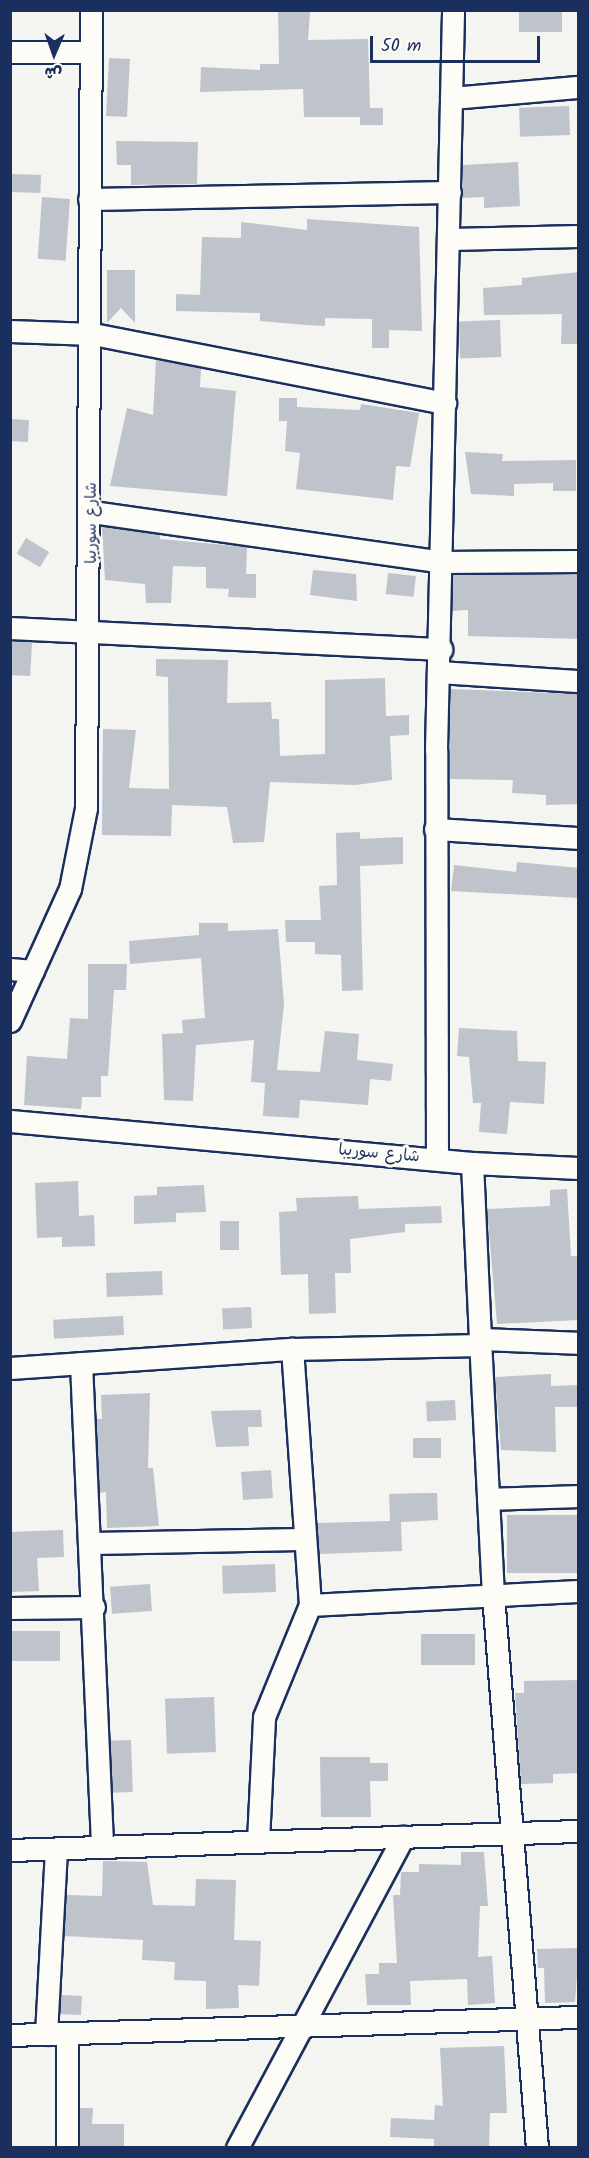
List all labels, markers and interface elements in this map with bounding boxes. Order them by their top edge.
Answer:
north arrow [24,24,84,84]
scale bar [373,24,542,62]
text: 50 m [381,32,421,61]
text: ش [44,60,63,85]
street label: شارع سوريبا [82,482,102,564]
street label: شارع سوريبا [338,1141,420,1167]

